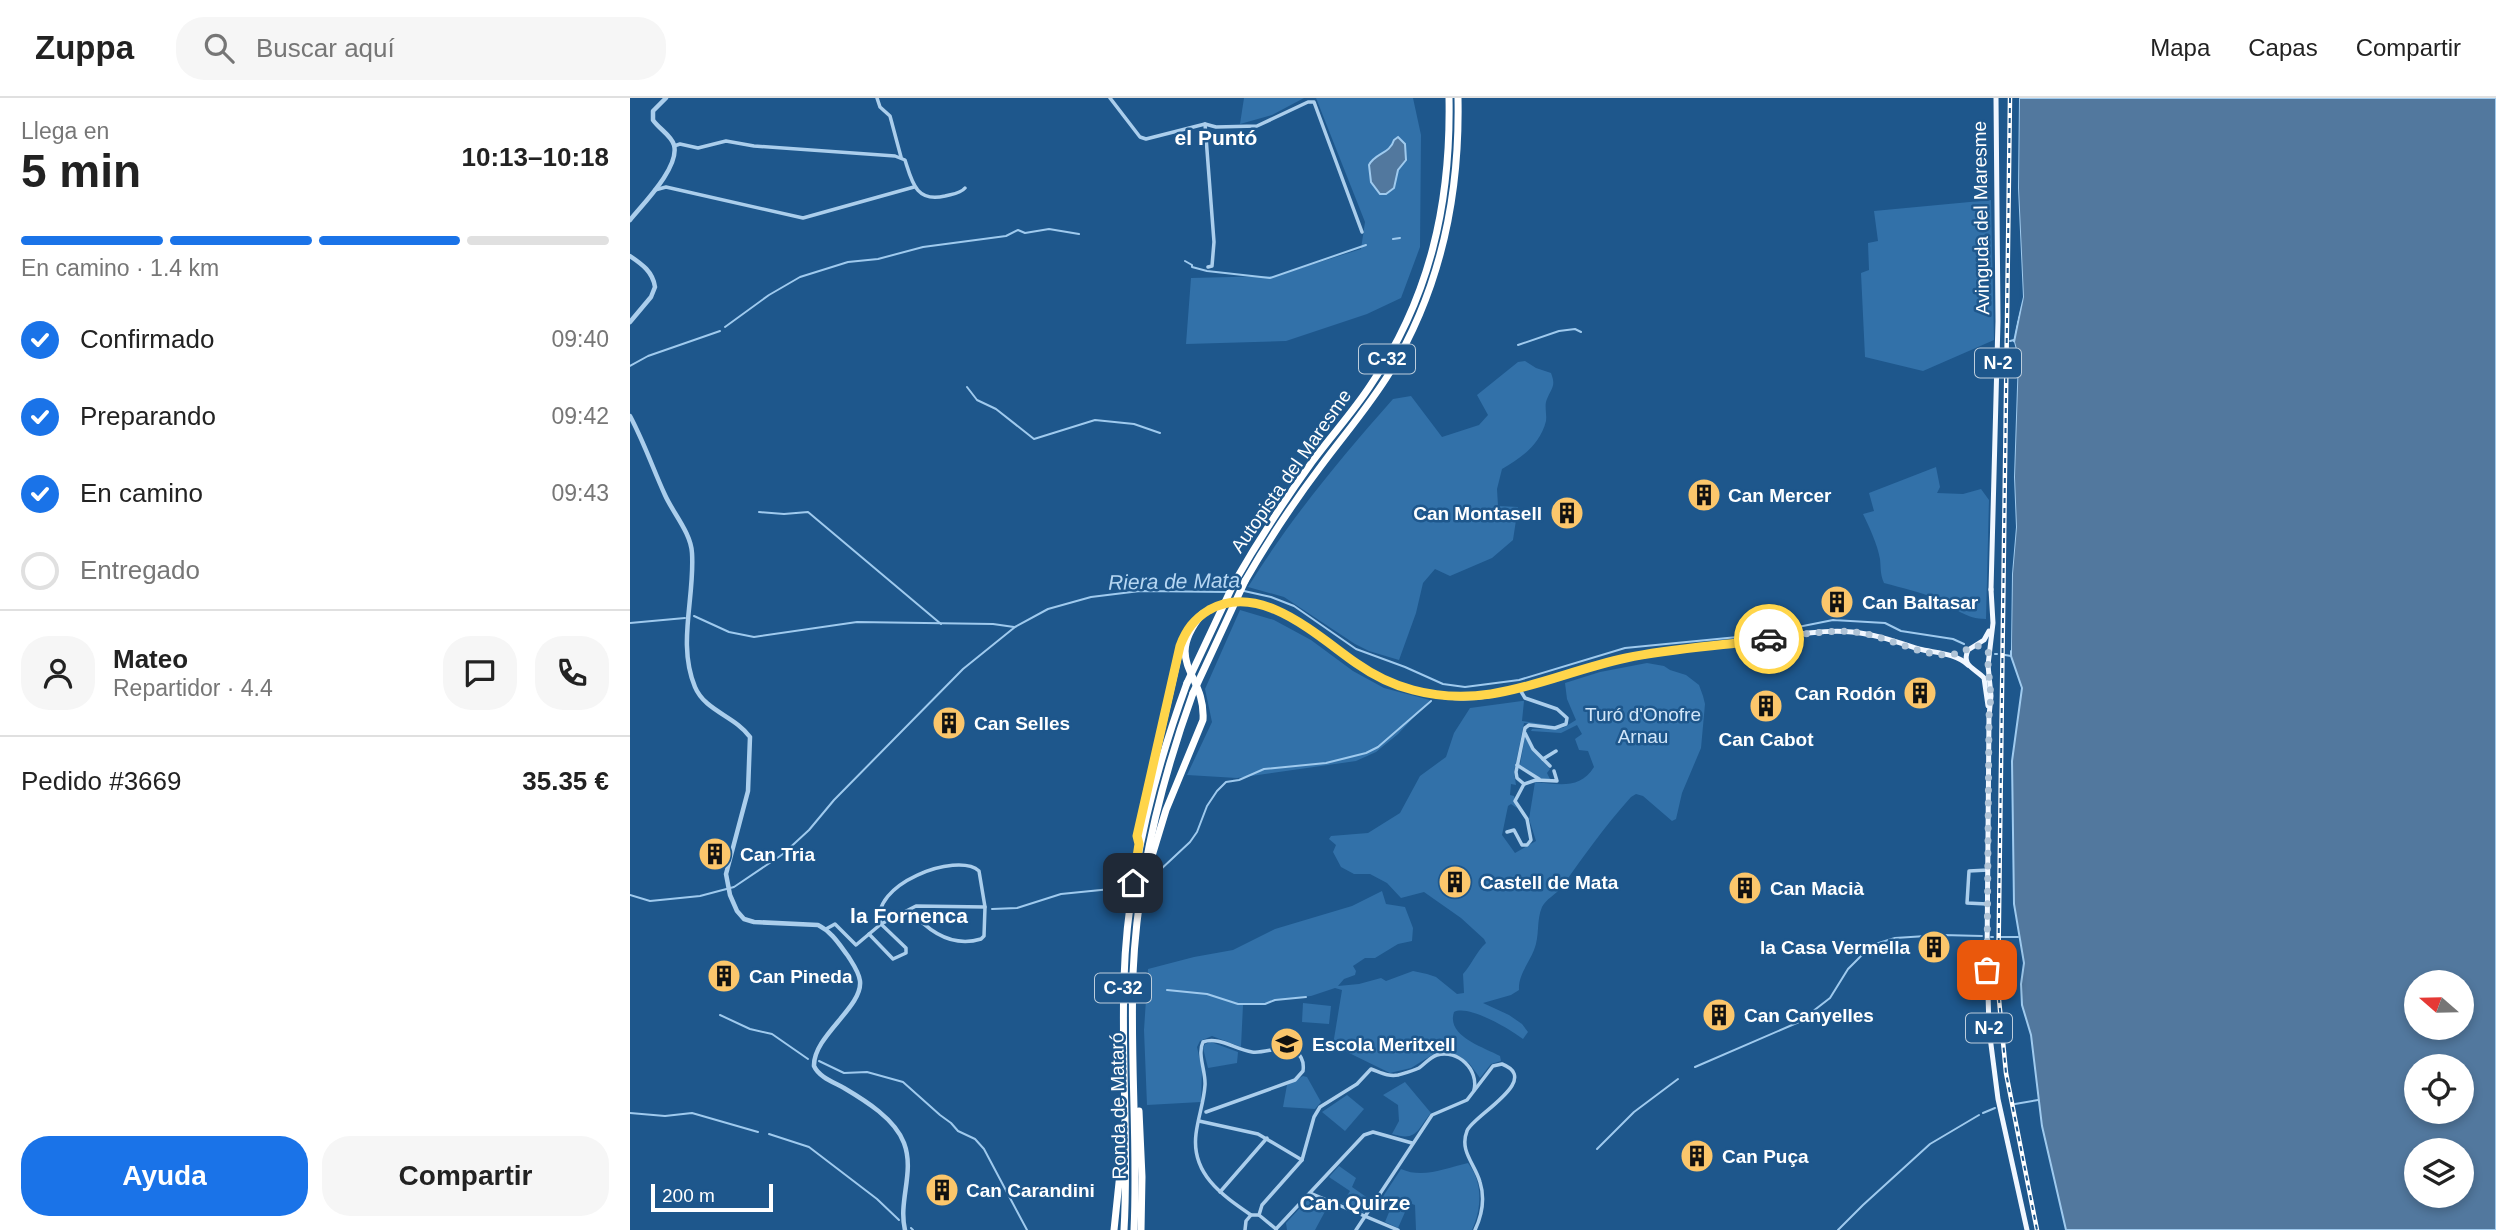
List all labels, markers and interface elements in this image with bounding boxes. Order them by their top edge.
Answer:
search box [176,17,666,80]
text: Zuppa [35,29,134,66]
icon: search [200,29,238,67]
text: Buscar aquí [256,33,395,63]
text: Mapa [2150,34,2210,61]
text: Capas [2248,34,2318,61]
text: Compartir [2356,34,2461,61]
text: Llega en [21,118,109,144]
street label: Avinguda del Maresme [1969,121,1993,315]
district label: el Puntó [1175,126,1257,149]
text: 10:13–10:18 [462,142,609,172]
text: 5 min [21,145,141,197]
text: En camino · 1.4 km [21,255,219,281]
icon: check [21,321,59,359]
text: Confirmado [80,324,214,354]
text: 09:40 [551,326,609,352]
road number: C-32 [1359,344,1415,374]
road number: N-2 [1975,348,2021,377]
street label: Autopista del Maresme [1227,385,1355,557]
icon: check [21,398,59,436]
text: Preparando [80,401,216,431]
text: 09:42 [551,403,609,429]
icon: check [21,475,59,513]
building icon: Can Mercer [1685,476,1723,514]
text: En camino [80,478,203,508]
text: 09:43 [551,480,609,506]
place label: Can Mercer [1728,485,1832,506]
building icon: Can Montasell [1548,494,1586,532]
place label: Can Montasell [1413,503,1542,524]
text: Entregado [80,555,200,585]
water label: Riera de Mata [1108,568,1240,594]
building icon: Can Baltasar [1818,583,1856,621]
place label: Can Baltasar [1862,592,1979,613]
courier [1734,604,1804,674]
icon: car [1750,620,1788,658]
button: person [21,636,95,710]
button: chat [443,636,517,710]
button: phone [535,636,609,710]
text: Mateo [113,644,188,674]
building icon: Can Rodón [1901,674,1939,712]
text: Repartidor · 4.4 [113,675,273,701]
place label: Can Rodón [1795,683,1896,704]
building icon: Can Cabot [1747,687,1785,725]
building icon: Can Selles [930,704,968,742]
park label: Turó d'Onofre Arnau [1585,704,1701,747]
place label: Can Selles [974,713,1070,734]
place label: Can Cabot [1719,729,1814,750]
text: Pedido #3669 [21,766,181,796]
text: 35.35 € [522,766,609,796]
building icon: Can Tria [696,835,734,873]
place label: Can Tria [740,844,815,865]
pin [1103,853,1163,913]
building icon: Castell de Mata [1436,863,1474,901]
icon: home [1114,864,1152,902]
building icon: Can Macià [1726,869,1764,907]
place label: Castell de Mata [1480,872,1619,893]
place label: Can Macià [1770,878,1864,899]
district label: la Fornenca [850,904,968,927]
building icon: la Casa Vermella [1915,928,1953,966]
place label: la Casa Vermella [1760,937,1910,958]
pin [1957,940,2017,1000]
icon: bag [1968,951,2006,989]
building icon: Can Pineda [705,957,743,995]
place label: Can Pineda [749,966,853,987]
north arrow [2404,970,2474,1040]
map controls [2404,970,2474,1208]
road number: C-32 [1095,974,1151,1002]
building icon: Can Canyelles [1700,996,1738,1034]
place label: Can Canyelles [1744,1005,1874,1026]
road number: N-2 [1966,1014,2012,1043]
school or university icon: Escola Meritxell [1268,1025,1306,1063]
street label: Ronda de Mataró [1106,1032,1130,1180]
place label: Escola Meritxell [1312,1034,1456,1055]
button: locate [2404,1054,2474,1124]
button: Ayuda [21,1136,308,1216]
button: Compartir [322,1136,609,1216]
building icon: Can Puça [1678,1137,1716,1175]
button: layers [2404,1138,2474,1208]
place label: Can Puça [1722,1146,1809,1167]
building icon: Can Carandini [923,1171,961,1209]
place label: Can Carandini [966,1180,1095,1201]
scale bar [651,1181,774,1213]
text: 200 m [662,1185,715,1206]
district label: Can Quirze [1300,1191,1410,1214]

